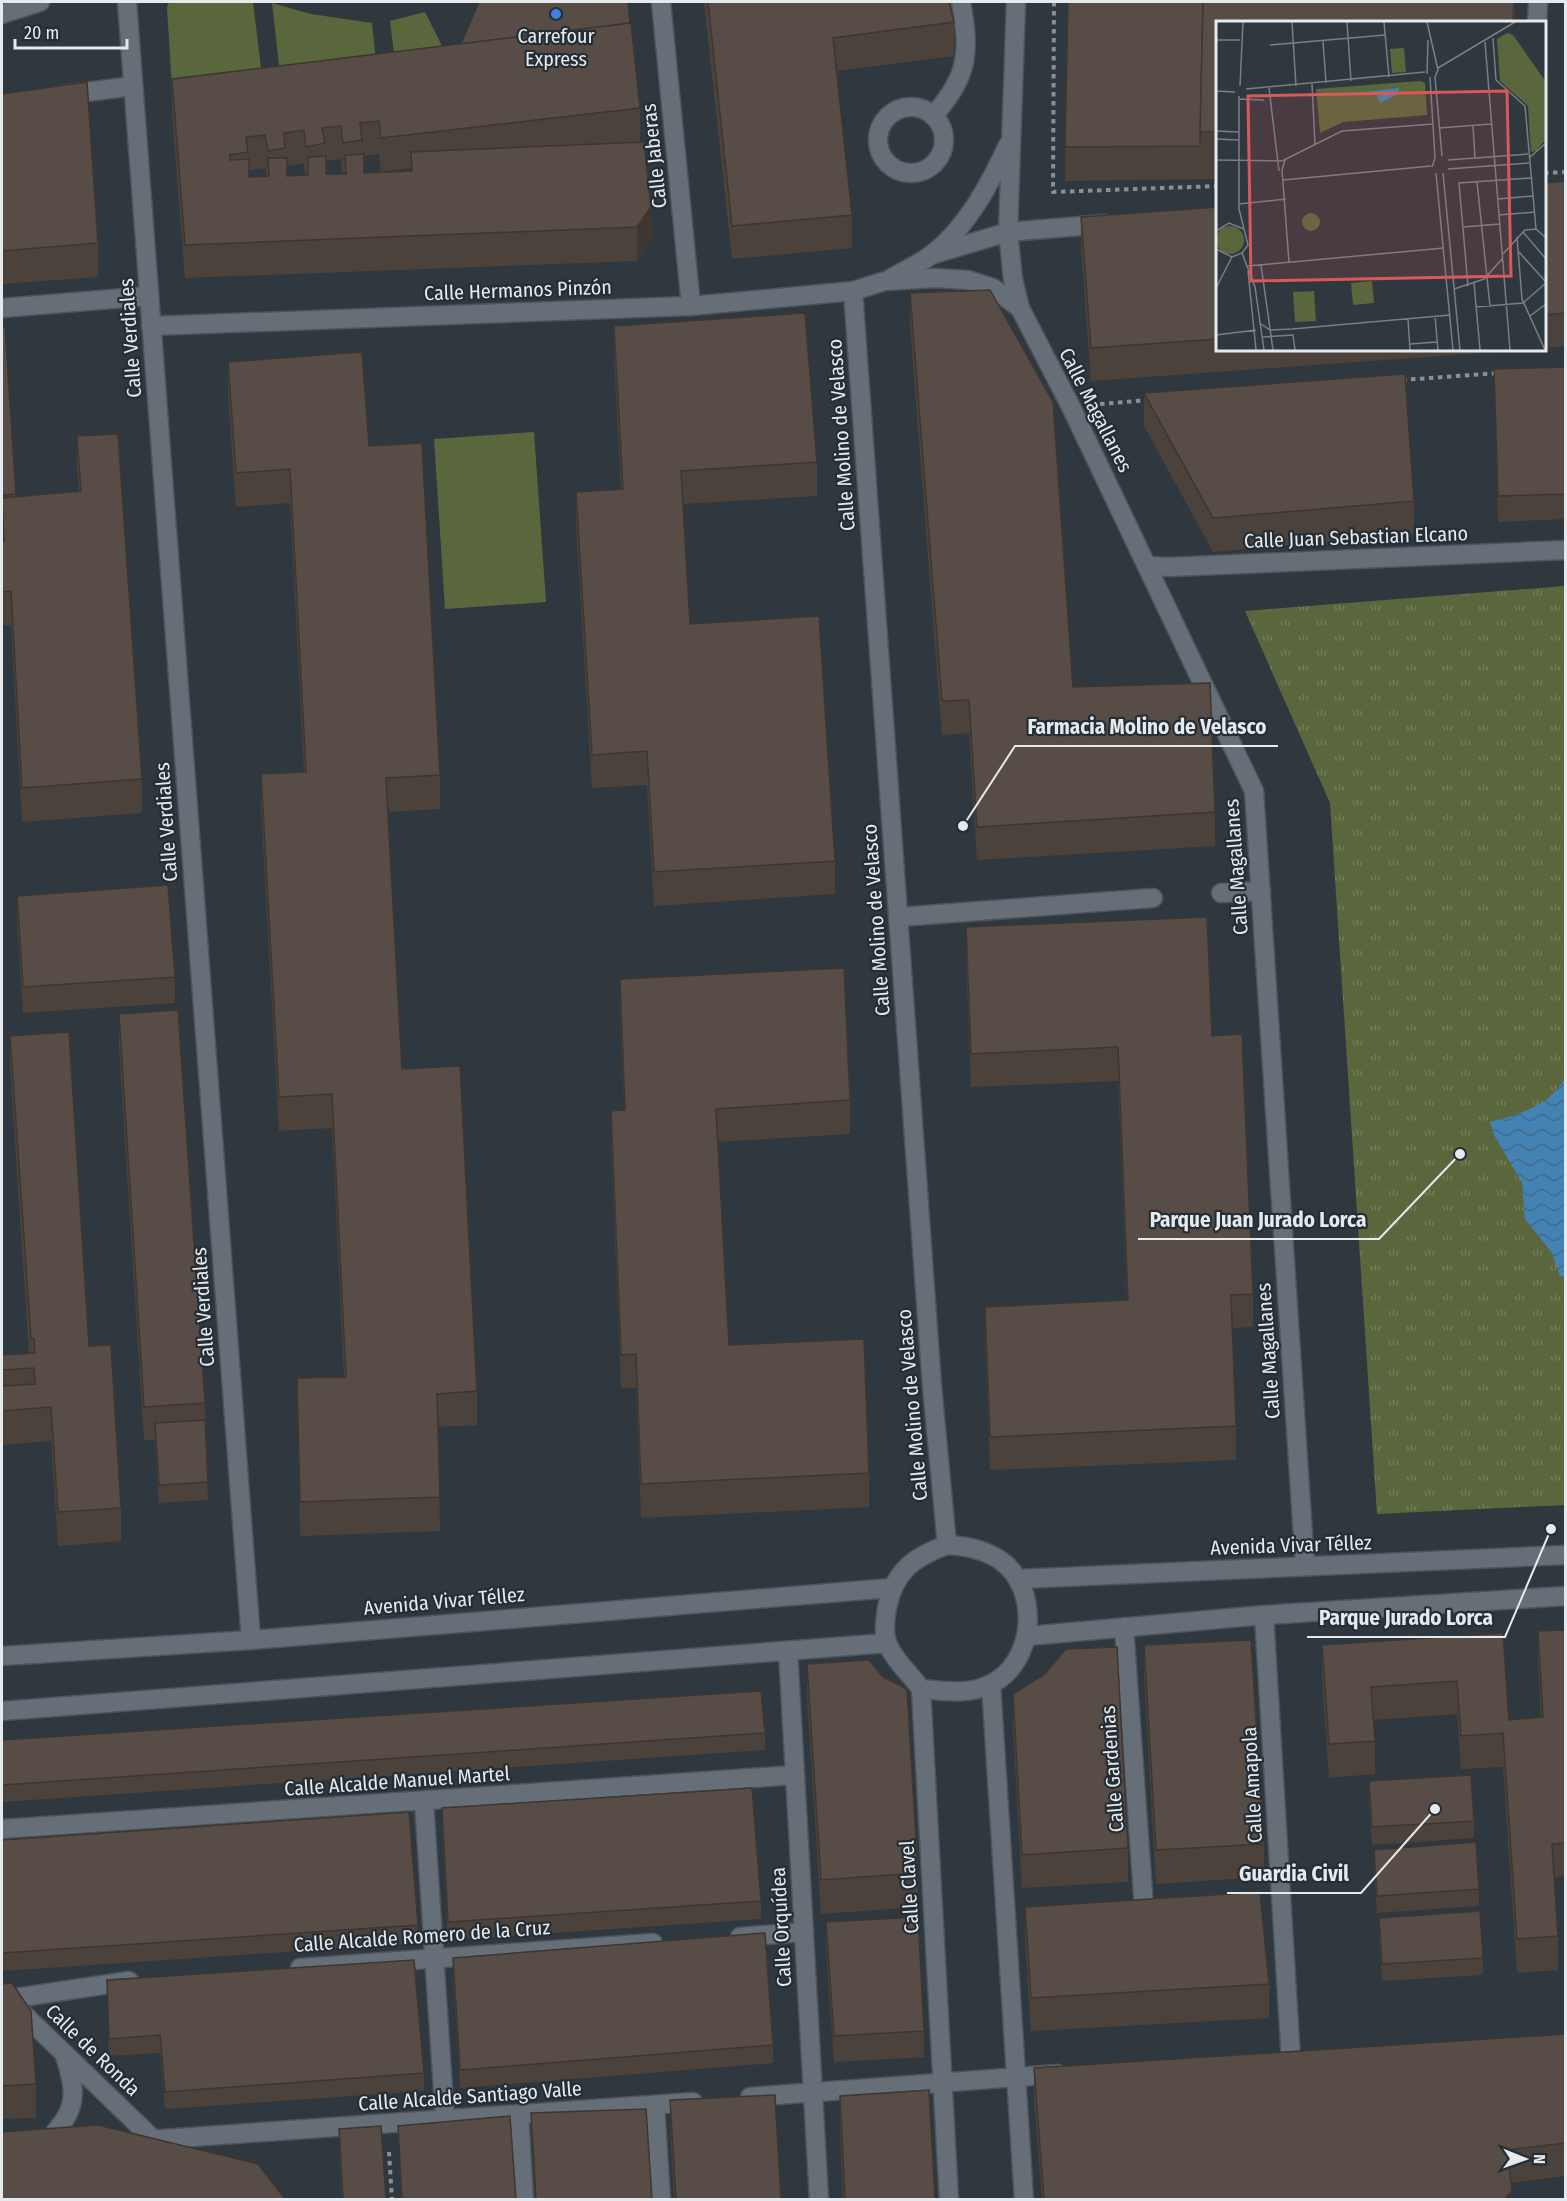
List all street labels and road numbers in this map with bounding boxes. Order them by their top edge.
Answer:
street label: Calle Jaberas [637,103,671,209]
street label: Calle Hermanos Pinzón [424,275,612,305]
street label: Calle Verdiales [114,278,146,398]
street label: Calle Molino de Velasco [822,338,860,532]
street label: Calle Magallanes [1054,344,1138,476]
street label: Calle Juan Sebastian Elcano [1244,521,1468,553]
street label: Calle Verdiales [150,762,182,882]
street label: Calle Magallanes [1219,798,1253,936]
street label: Calle Molino de Velasco [857,823,895,1017]
street label: Calle Verdiales [187,1247,219,1367]
street label: Calle Magallanes [1251,1282,1285,1420]
street label: Calle Molino de Velasco [892,1308,932,1502]
street label: Avenida Vivar Téllez [1210,1530,1372,1560]
street label: Avenida Vivar Téllez [363,1582,526,1620]
street label: Calle Gardenias [1096,1705,1128,1833]
street label: Calle Amapola [1237,1726,1267,1844]
street label: Calle Alcalde Manuel Martel [283,1761,511,1801]
street label: Calle Clavel [895,1840,923,1934]
street label: Calle Orquídea [766,1866,796,1988]
street label: Calle Alcalde Romero de la Cruz [293,1915,551,1957]
street label: Calle de Ronda [41,1999,145,2101]
street label: Calle Alcalde Santiago Valle [358,2076,582,2116]

